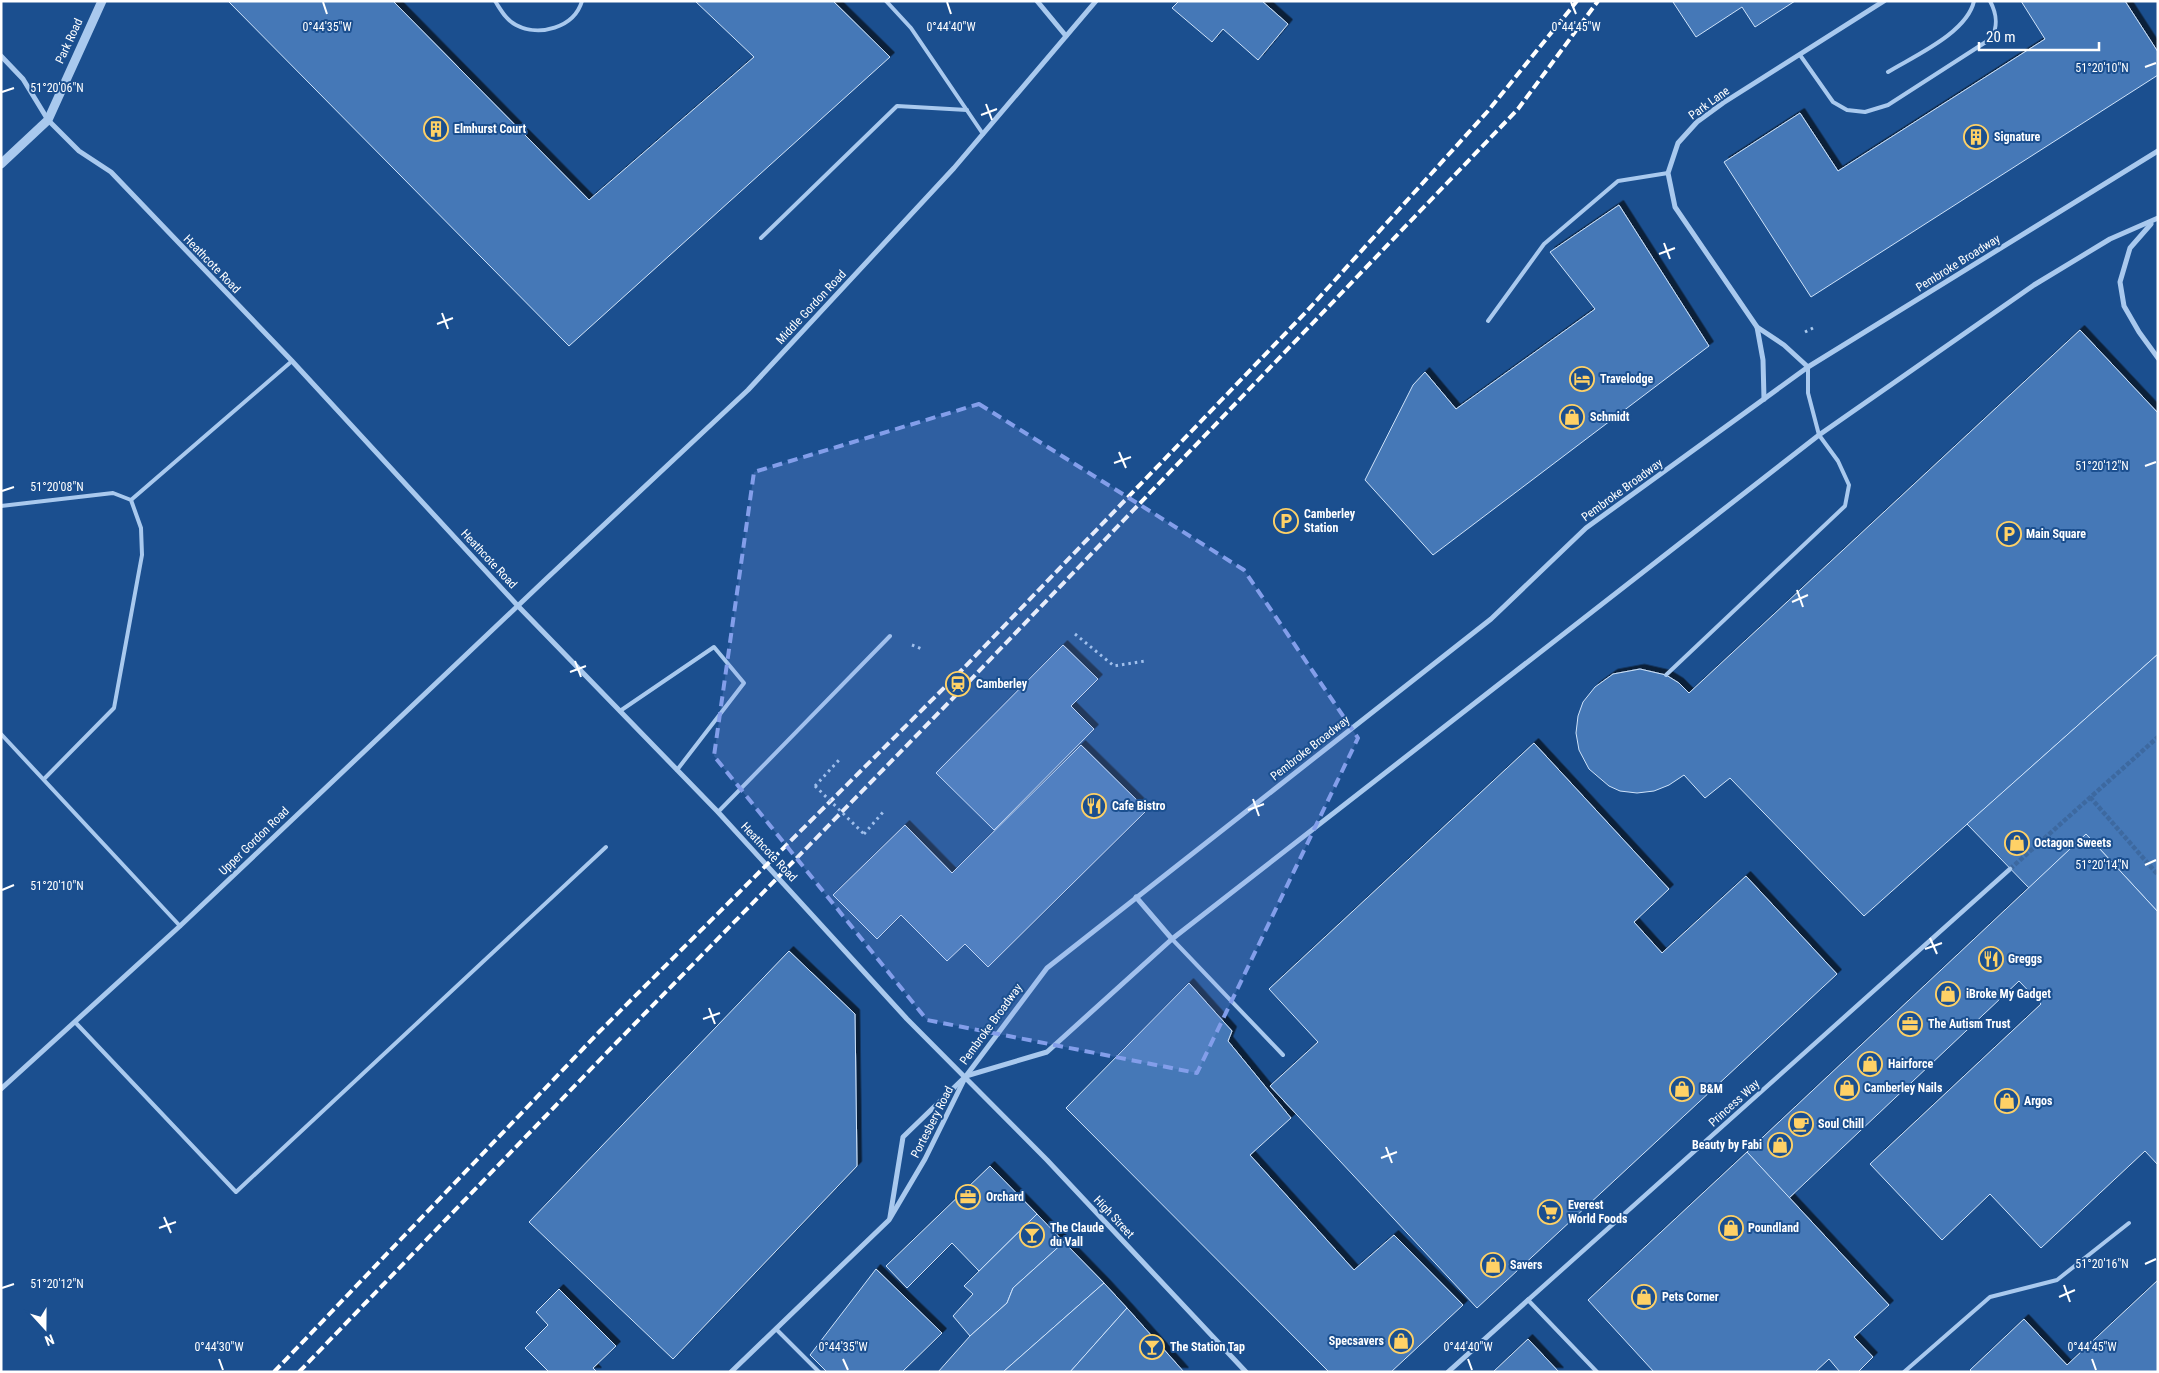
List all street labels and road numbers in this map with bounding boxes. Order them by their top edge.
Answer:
street label: Park Road [52,16,86,66]
street label: Park Lane [1686,83,1732,122]
street label: Pembroke Broadway [1913,231,2003,295]
street label: Heathcote Road [181,232,243,296]
street label: Middle Gordon Road [773,267,849,347]
street label: Pembroke Broadway [1579,456,1665,524]
street label: Heathcote Road [458,527,520,592]
street label: Pembroke Broadway [1268,713,1352,783]
street label: Upper Gordon Road [216,804,292,878]
street label: Heathcote Road [738,820,800,885]
street label: Pembroke Broadway [957,981,1025,1067]
street label: Princess Way [1706,1077,1762,1129]
street label: Portesbery Road [908,1084,956,1160]
street label: High Street [1091,1193,1137,1241]

